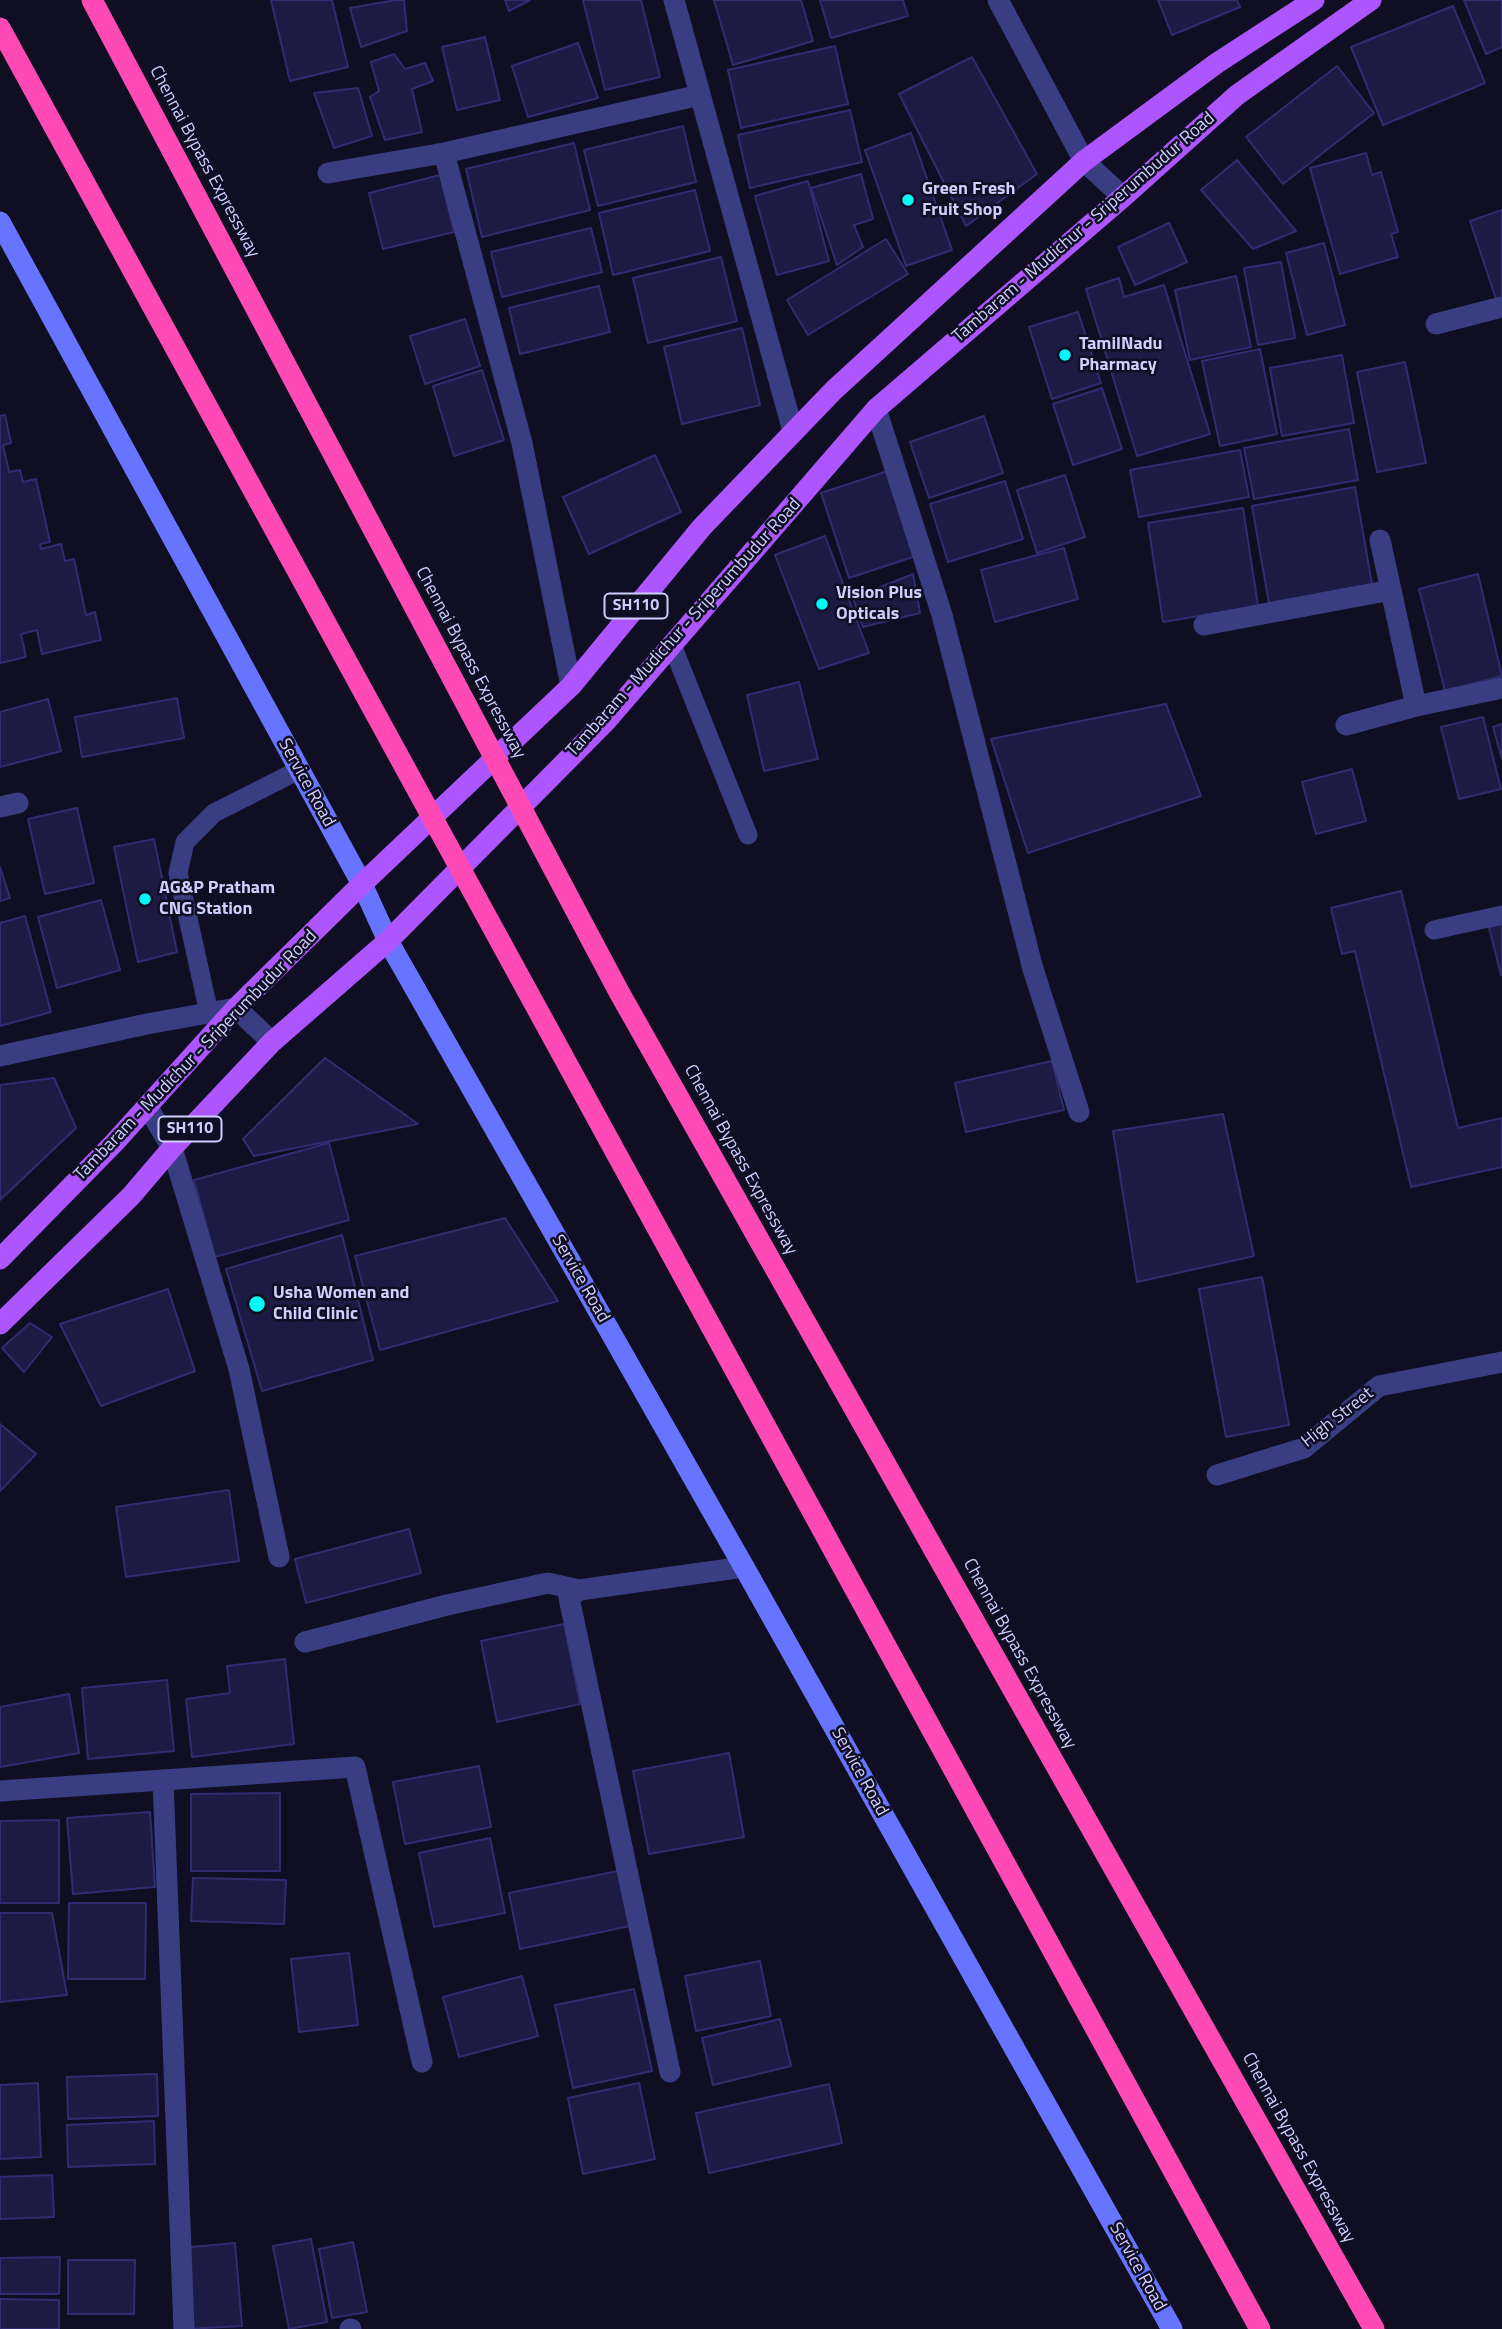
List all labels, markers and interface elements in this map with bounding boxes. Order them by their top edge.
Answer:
street label: Chennai Bypass Expressway [144,62,264,262]
street label: Tambaram - Mudichur - Sriperumbudur Road [948,108,1220,348]
place label: Green Fresh Fruit Shop [922,179,1016,222]
marker: Green Fresh Fruit Shop [900,192,916,208]
place label: TamilNadu Pharmacy [1079,334,1162,376]
marker: TamilNadu Pharmacy [1057,347,1073,363]
street label: Tambaram - Mudichur - Sriperumbudur Road [562,494,806,762]
street label: Chennai Bypass Expressway [410,563,530,763]
place label: Vision Plus Opticals [836,583,922,626]
road number: SH110 [604,594,668,618]
marker: Vision Plus Opticals [814,596,830,612]
street label: Service Road [273,735,339,831]
place label: AG&P Pratham CNG Station [159,878,275,920]
marker: AG&P Pratham CNG Station [137,891,153,907]
street label: Tambaram - Mudichur - Sriperumbudur Road [70,926,322,1186]
street label: Chennai Bypass Expressway [679,1061,801,1259]
road number: SH110 [158,1116,222,1142]
street label: Service Road [546,1231,614,1327]
place label: Usha Women and Child Clinic [273,1283,409,1326]
marker: Usha Women and Child Clinic [247,1294,267,1314]
street label: High Street [1298,1383,1378,1453]
street label: Chennai Bypass Expressway [958,1555,1080,1753]
street label: Service Road [826,1724,892,1820]
street label: Chennai Bypass Expressway [1237,2049,1359,2247]
street label: Service Road [1104,2219,1170,2315]

